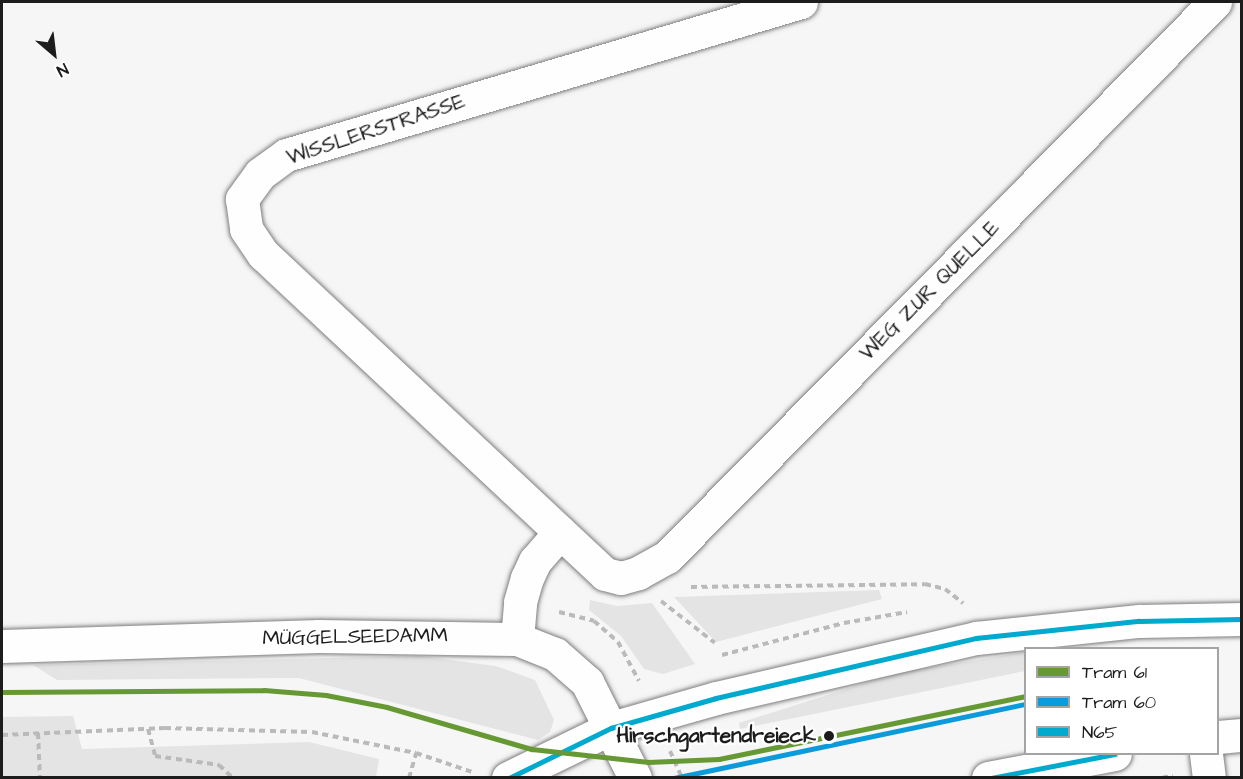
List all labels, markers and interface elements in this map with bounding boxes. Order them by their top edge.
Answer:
north arrow [24,24,84,84]
text: N [53,58,72,82]
street label: WISSLERSTRASSE [284,89,468,171]
street label: WEG ZUR QUELLE [855,216,1005,366]
street label: MÜGGELSEEDAMM [262,623,448,651]
legend [1024,647,1219,755]
text: Tram 61 [1082,660,1147,685]
text: Tram 60 [1082,690,1156,715]
text: N65 [1082,720,1117,745]
place label: Hirschgartendreieck [616,723,816,749]
marker: Hirschgartendreieck [820,727,838,745]

